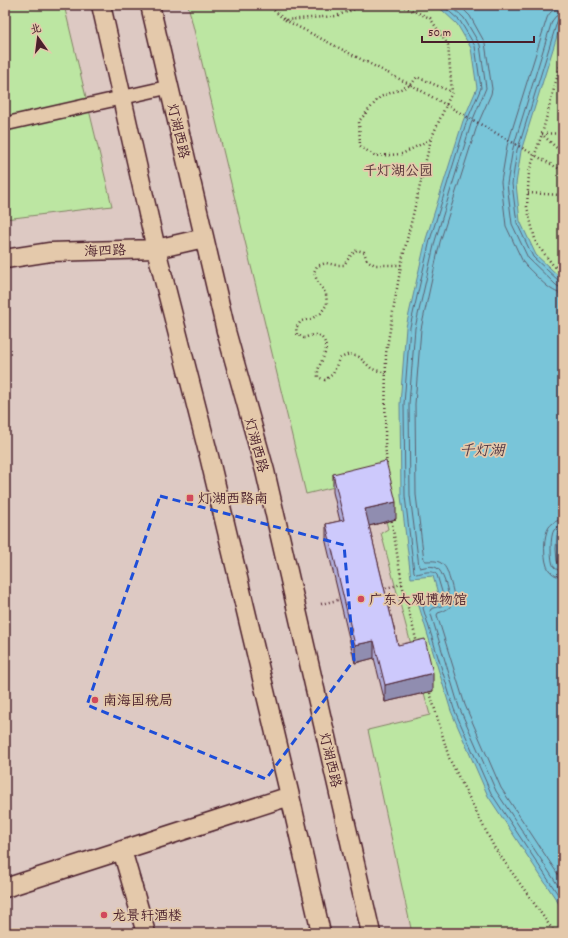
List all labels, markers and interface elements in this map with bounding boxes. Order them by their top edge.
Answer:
north arrow [18,18,58,58]
scale bar [422,18,534,44]
text: 北 [29,21,43,39]
text: 50 m [428,25,451,42]
street label: 灯湖西路 [161,102,193,161]
park label: 千灯湖公园 [363,162,433,182]
street label: 海四路 [84,241,126,263]
street label: 灯湖西路 [238,416,272,475]
water label: 千灯湖 [459,441,506,463]
place label: 灯湖西路南 [198,490,268,510]
marker: 灯湖西路南 [185,493,195,503]
place label: 广东大观博物馆 [369,591,467,611]
marker: 广东大观博物馆 [356,594,366,604]
place label: 南海国税局 [103,692,173,712]
marker: 南海国税局 [90,695,100,705]
street label: 灯湖西路 [313,731,345,790]
place label: 龙景轩酒楼 [112,907,182,927]
marker: 龙景轩酒楼 [99,910,109,920]

